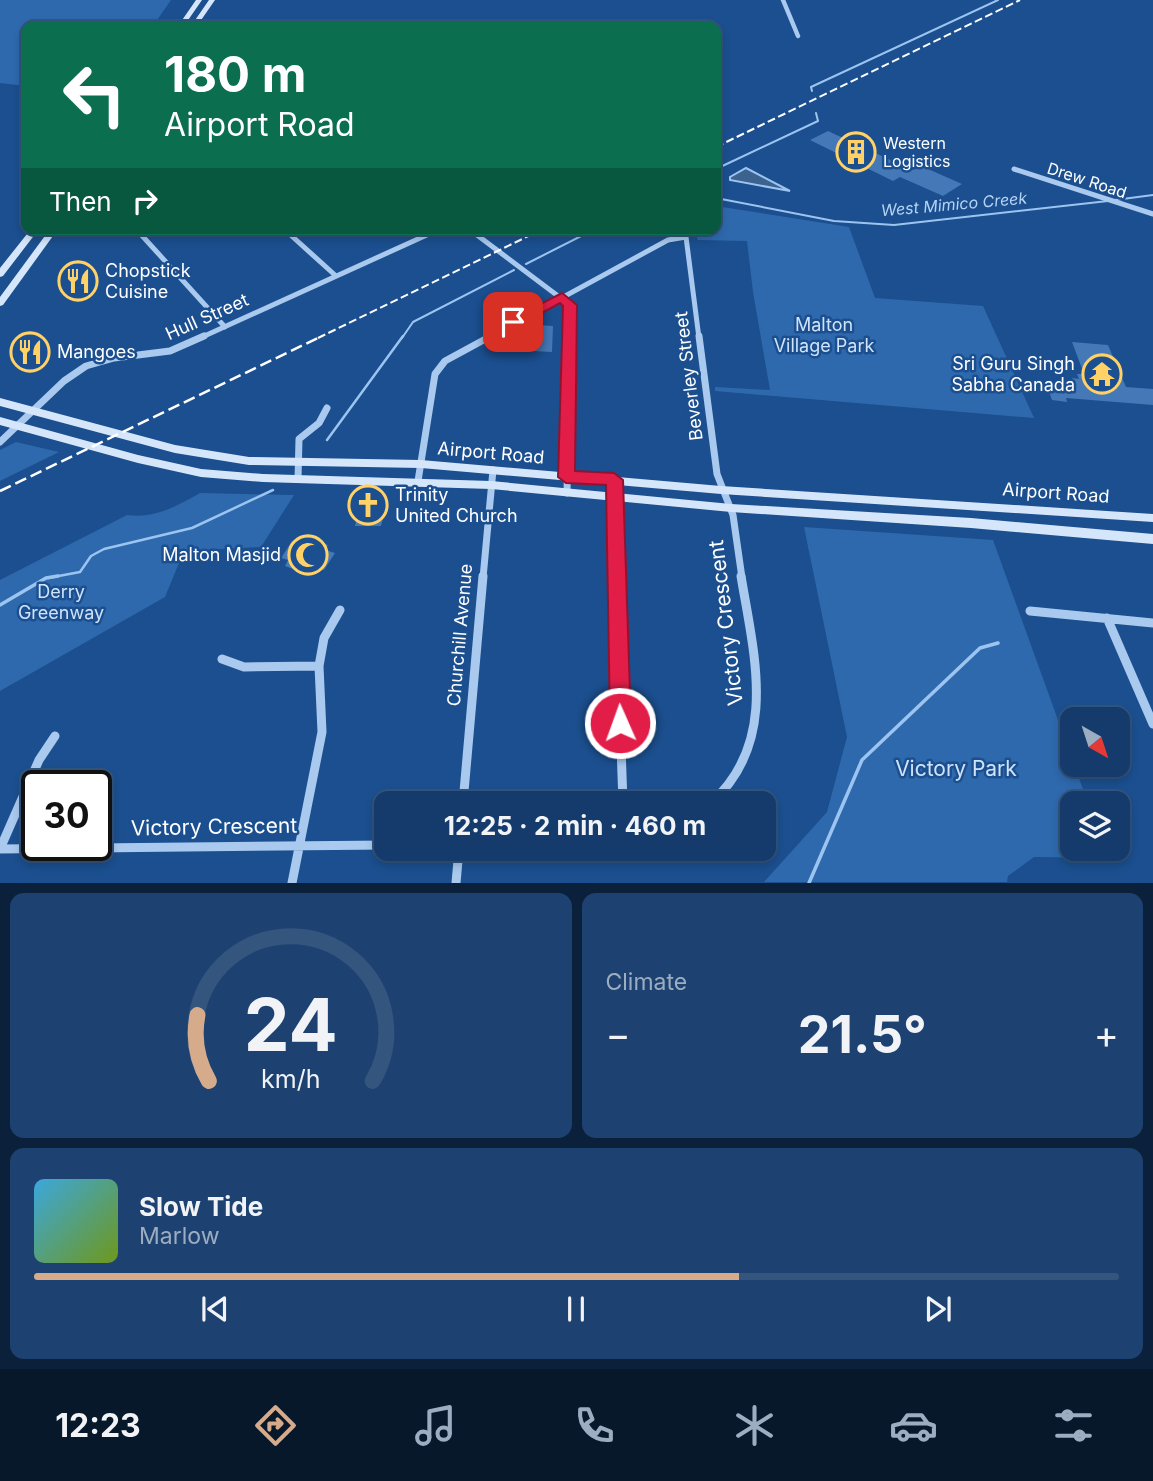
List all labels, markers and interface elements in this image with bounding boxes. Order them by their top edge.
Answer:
text: 180 m [164,45,306,104]
icon: left [49,49,140,140]
text: Airport Road [164,105,355,144]
building icon: Western Logistics [835,131,877,173]
place label: Western Logistics [883,133,950,171]
street label: Drew Road [1045,158,1129,202]
icon: right [126,182,164,220]
text: Then [49,186,112,217]
water label: West Mimico Creek [880,188,1028,220]
restaurant icon: Chopstick Cuisine [57,260,99,302]
place label: Chopstick Cuisine [105,260,191,302]
street label: Hull Street [162,289,252,344]
pin [483,292,543,352]
icon: arrive [494,303,532,341]
street label: Beverley Street [670,310,707,442]
park label: Malton Village Park [774,314,874,356]
restaurant icon: Mangoes [9,331,51,373]
place label: Mangoes [57,341,136,362]
place label: Sri Guru Singh Sabha Canada [951,353,1075,395]
temple icon: Sri Guru Singh Sabha Canada [1081,353,1123,395]
street label: Airport Road [437,437,545,468]
street label: Airport Road [1002,478,1110,507]
church icon: Trinity United Church [347,484,389,526]
place label: Trinity United Church [395,484,518,526]
mosque icon: Malton Masjid [287,534,329,576]
street label: Victory Crescent [703,539,748,707]
place label: Malton Masjid [162,544,281,565]
street label: Churchill Avenue [443,563,476,707]
park label: Derry Greenway [18,581,104,623]
position arrow [583,686,657,760]
north arrow [1060,707,1130,777]
map controls [1060,707,1130,861]
park label: Victory Park [895,756,1017,781]
speed limit sign: 30 [21,770,112,861]
button: layers [1060,791,1130,861]
text: 12:25 · 2 min · 460 m [444,810,706,841]
street label: Victory Crescent [131,813,298,840]
text: Climate [606,968,687,996]
text: 24 [244,981,338,1070]
text: 21.5° [798,1003,927,1066]
text: − [606,1011,631,1057]
text: + [1094,1011,1119,1057]
text: km/h [261,1064,320,1094]
text: Slow Tide [139,1191,263,1222]
text: Marlow [139,1222,219,1250]
icon: previous [196,1290,234,1328]
icon: pause [557,1290,595,1328]
icon: next [919,1290,957,1328]
icon: directions [251,1401,300,1450]
icon: music [411,1401,460,1450]
icon: phone [570,1401,619,1450]
icon: climate [730,1401,779,1450]
icon: car [889,1401,938,1450]
icon: filters [1049,1401,1098,1450]
text: 12:23 [55,1406,141,1445]

